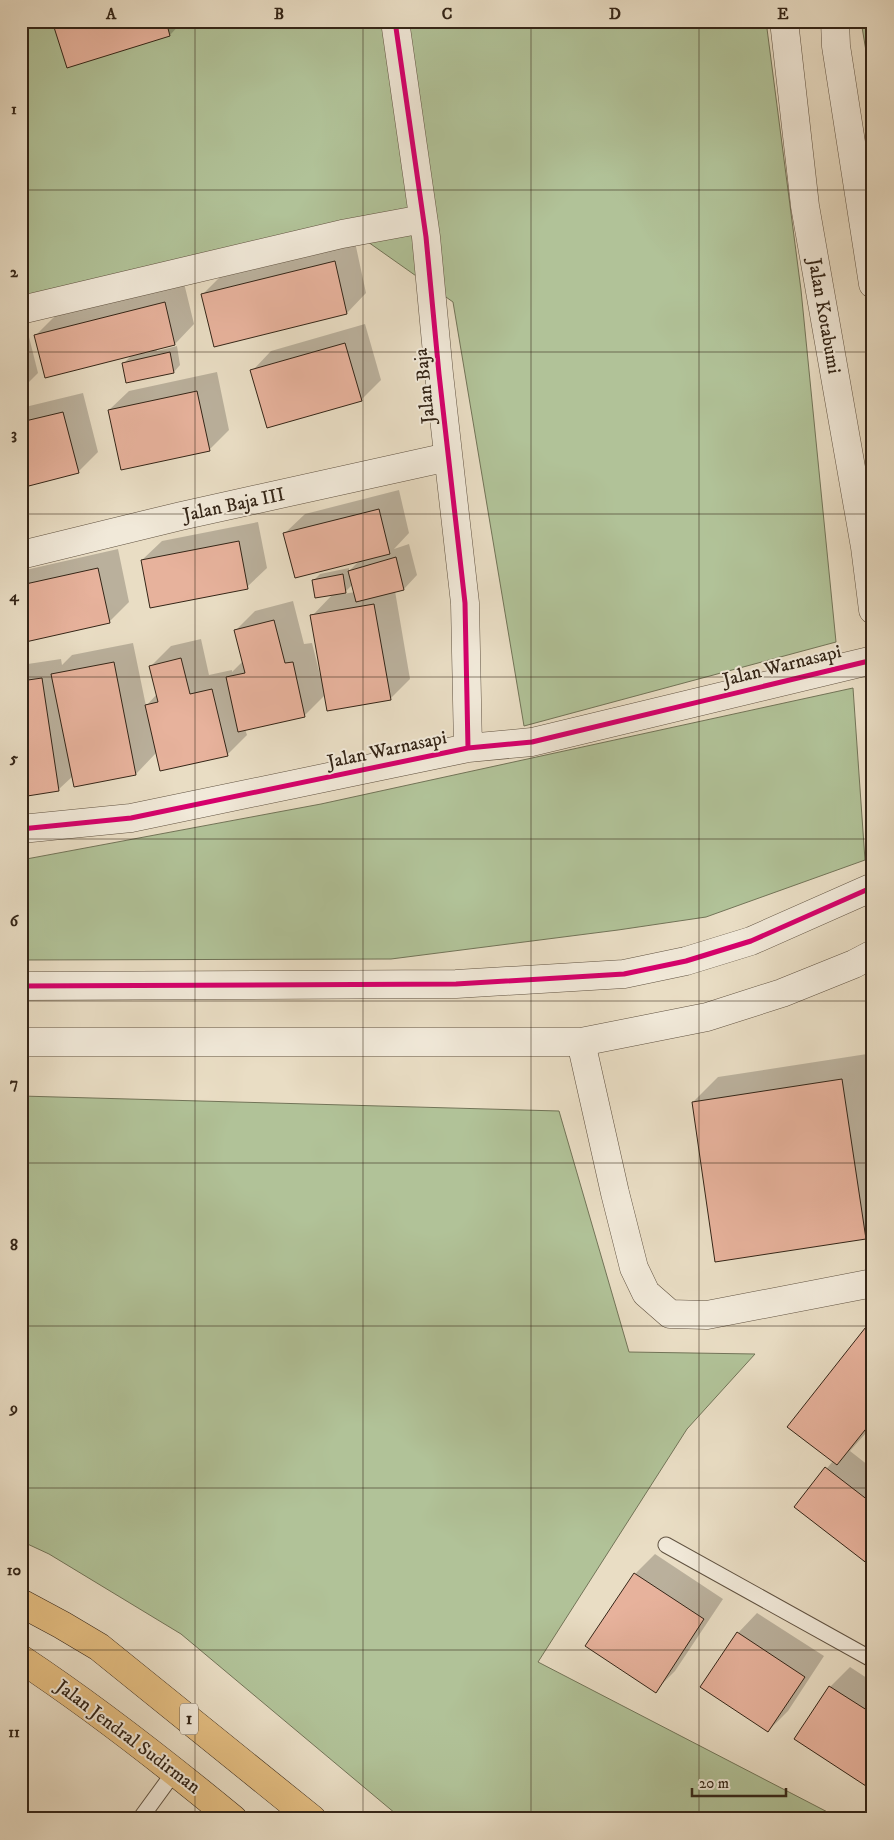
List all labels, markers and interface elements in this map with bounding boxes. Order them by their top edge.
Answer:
text: A [105,4,117,24]
text: B [274,4,284,24]
text: C [442,4,452,24]
text: D [609,4,621,24]
text: E [777,4,789,24]
text: 1 [11,99,17,119]
street label: Jalan Kotabumi [802,254,845,376]
text: 2 [10,262,19,282]
street label: Jalan Baja [410,347,441,427]
text: 3 [11,424,17,444]
street label: Jalan Baja III [179,483,287,527]
text: 4 [8,586,19,606]
street label: Jalan Warnasapi [718,640,844,692]
street label: Jalan Warnasapi [323,726,449,774]
text: 5 [9,748,18,768]
text: 6 [10,911,20,931]
text: 7 [10,1073,18,1093]
text: 8 [10,1235,18,1255]
text: 9 [9,1398,18,1418]
text: 10 [7,1560,22,1580]
street label: Jalan Jendral Sudirman [49,1674,205,1799]
road number: 1 [180,1704,198,1735]
text: 11 [8,1722,20,1742]
scale bar [692,1765,785,1797]
text: 20 m [699,1774,729,1793]

